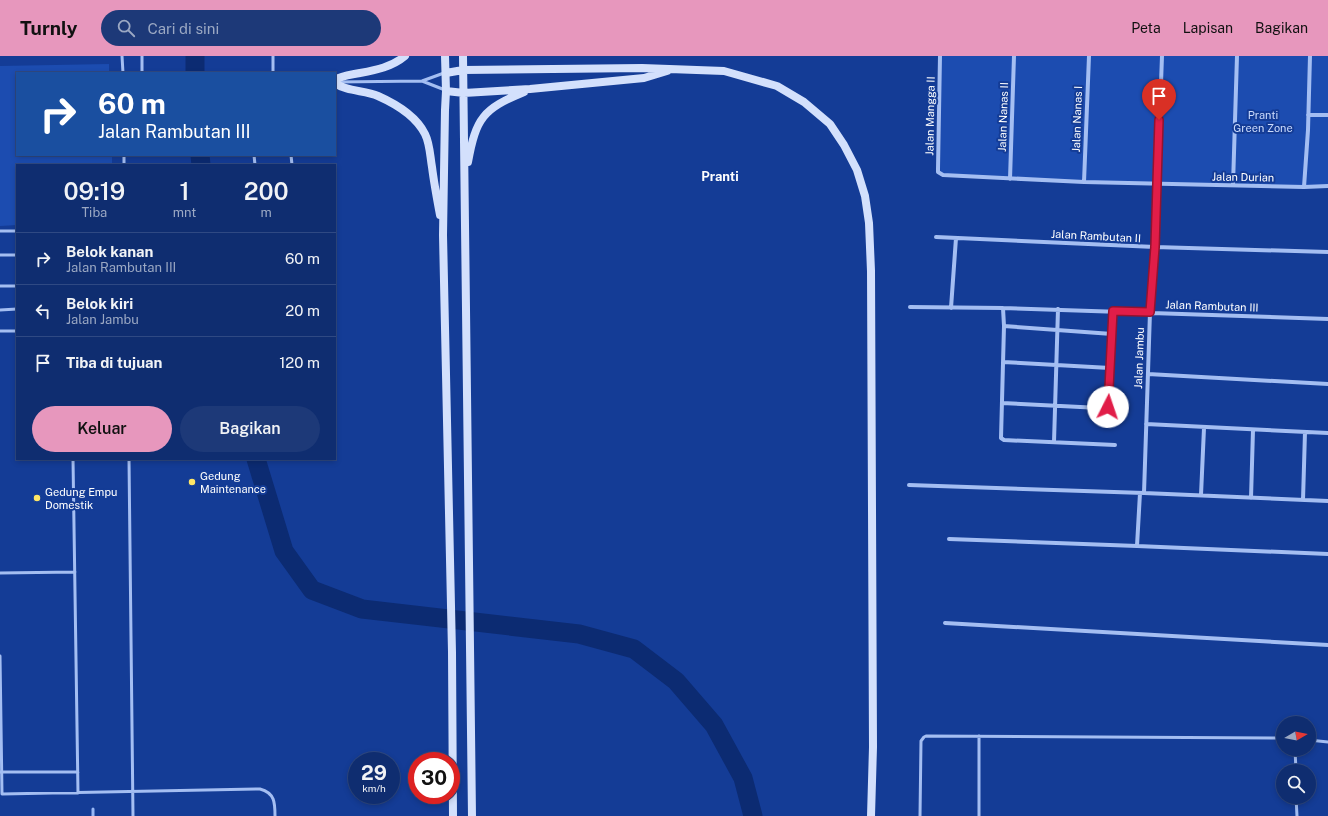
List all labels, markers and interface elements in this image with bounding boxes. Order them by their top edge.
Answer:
search box [101,10,381,46]
text: Turnly [20,17,77,39]
icon: search [115,17,137,39]
text: Cari di sini [147,20,219,37]
text: Peta [1131,20,1161,36]
text: Lapisan [1183,20,1233,36]
text: Bagikan [1255,20,1308,36]
street label: Jalan Mangga II [923,76,937,156]
pin [1142,79,1176,120]
street label: Jalan Nanas II [996,82,1010,152]
street label: Jalan Nanas I [1070,85,1084,153]
icon: arrive [1148,85,1170,107]
text: 60 m [98,87,166,120]
icon: right [32,88,84,140]
park label: Pranti Green Zone [1233,109,1293,134]
text: Jalan Rambutan III [98,121,251,142]
district label: Pranti [701,169,739,184]
street label: Jalan Durian [1212,170,1274,184]
text: 09:19 [63,177,125,205]
text: 1 [179,177,190,205]
text: 200 [244,177,289,205]
text: Tiba [81,205,107,220]
text: mnt [173,205,196,220]
text: m [261,205,272,220]
street label: Jalan Rambutan II [1051,228,1141,244]
text: Belok kanan [66,243,153,260]
icon: right [32,248,54,270]
text: 60 m [285,250,320,267]
text: Jalan Rambutan III [66,260,176,275]
text: Belok kiri [66,295,133,312]
street label: Jalan Rambutan III [1165,298,1259,314]
icon: left [32,300,54,322]
text: 20 m [285,302,320,319]
text: Jalan Jambu [66,312,139,327]
street label: Jalan Jambu [1132,327,1146,389]
icon: arrive [32,352,54,374]
text: Tiba di tujuan [66,354,162,371]
text: 120 m [279,354,320,371]
position arrow [1087,386,1129,428]
button: Keluar [32,406,172,452]
button: Bagikan [180,406,320,452]
place label: Gedung Maintenance [200,470,266,495]
marker: Gedung Maintenance [187,477,197,487]
place label: Gedung Empu Domestik [45,486,117,511]
marker: Gedung Empu Domestik [32,493,42,503]
north arrow [1276,716,1316,756]
map controls [1276,716,1316,804]
speed limit sign: 30 [408,752,460,804]
text: 29 [361,761,387,785]
button: search [1276,764,1316,804]
text: km/h [362,782,386,794]

